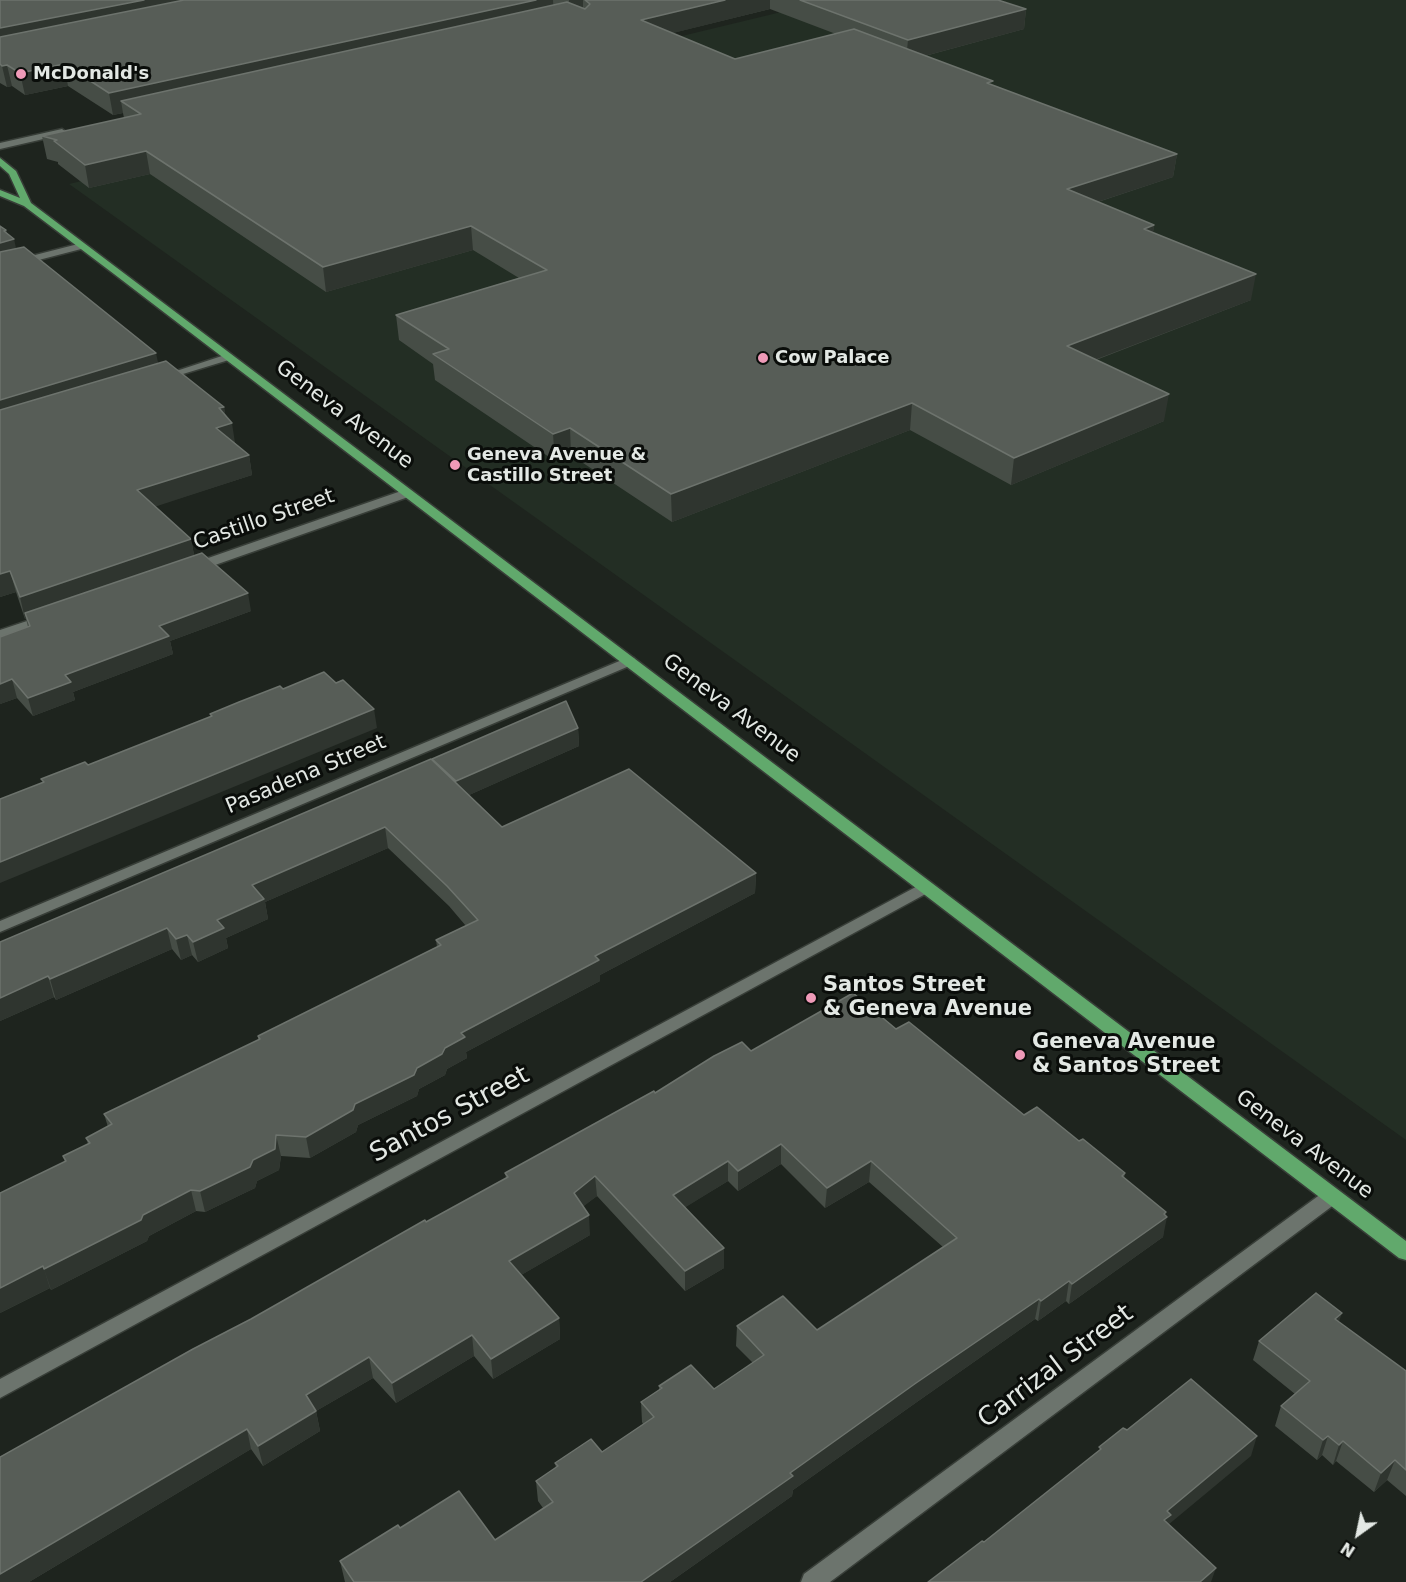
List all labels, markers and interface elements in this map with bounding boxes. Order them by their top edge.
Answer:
place label: McDonald's [33,63,149,85]
marker: McDonald's [14,67,28,81]
place label: Cow Palace [775,347,890,369]
marker: Cow Palace [756,351,770,365]
street label: Geneva Avenue [270,355,418,475]
place label: Geneva Avenue & Castillo Street [467,444,646,486]
marker: Geneva Avenue & Castillo Street [448,458,462,472]
street label: Castillo Street [190,484,338,556]
street label: Geneva Avenue [657,649,805,769]
street label: Pasadena Street [222,730,390,820]
place label: Santos Street & Geneva Avenue [823,973,1032,1023]
marker: Santos Street & Geneva Avenue [804,991,818,1005]
place label: Geneva Avenue & Santos Street [1032,1030,1220,1080]
marker: Geneva Avenue & Santos Street [1013,1048,1027,1062]
street label: Santos Street [365,1060,535,1170]
street label: Geneva Avenue [1230,1085,1378,1205]
street label: Carrizal Street [972,1298,1140,1436]
north arrow [1328,1504,1388,1564]
text: N [1337,1538,1359,1561]

